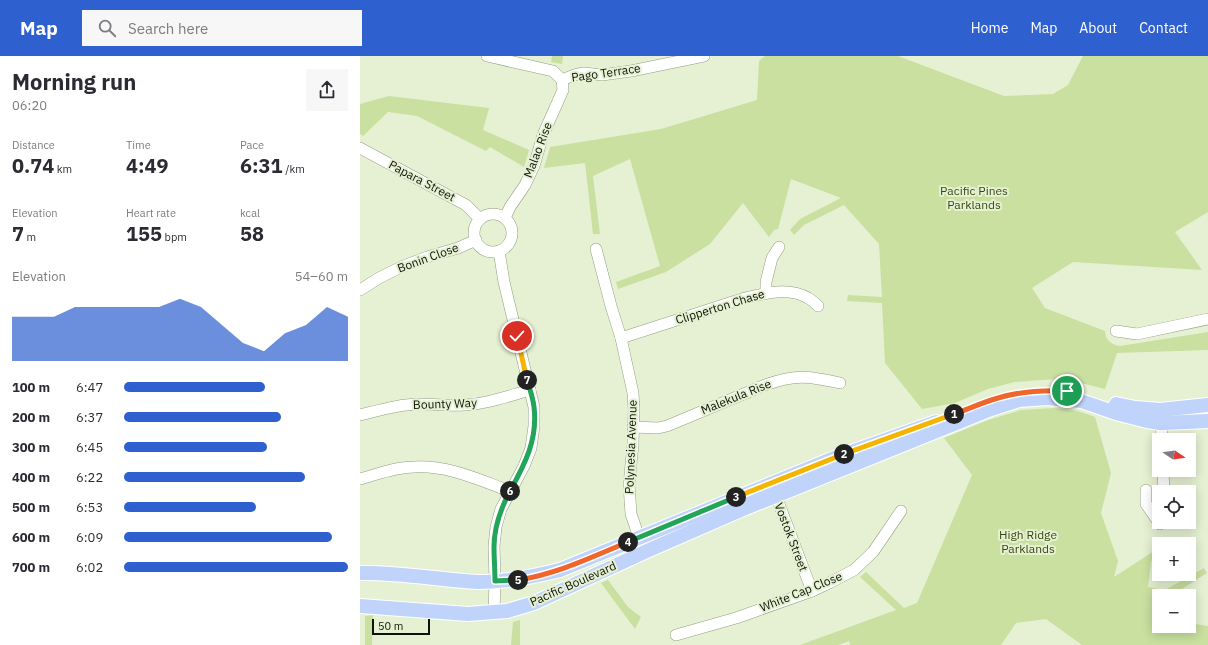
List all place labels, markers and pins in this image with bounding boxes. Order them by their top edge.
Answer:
pin [500,319,534,353]
pin: 7 [517,370,537,390]
pin [1050,374,1084,408]
pin: 1 [944,404,964,424]
pin: 2 [834,444,854,464]
pin: 6 [500,481,520,501]
pin: 3 [726,487,746,507]
pin: 4 [618,532,638,552]
pin: 5 [508,570,528,590]

